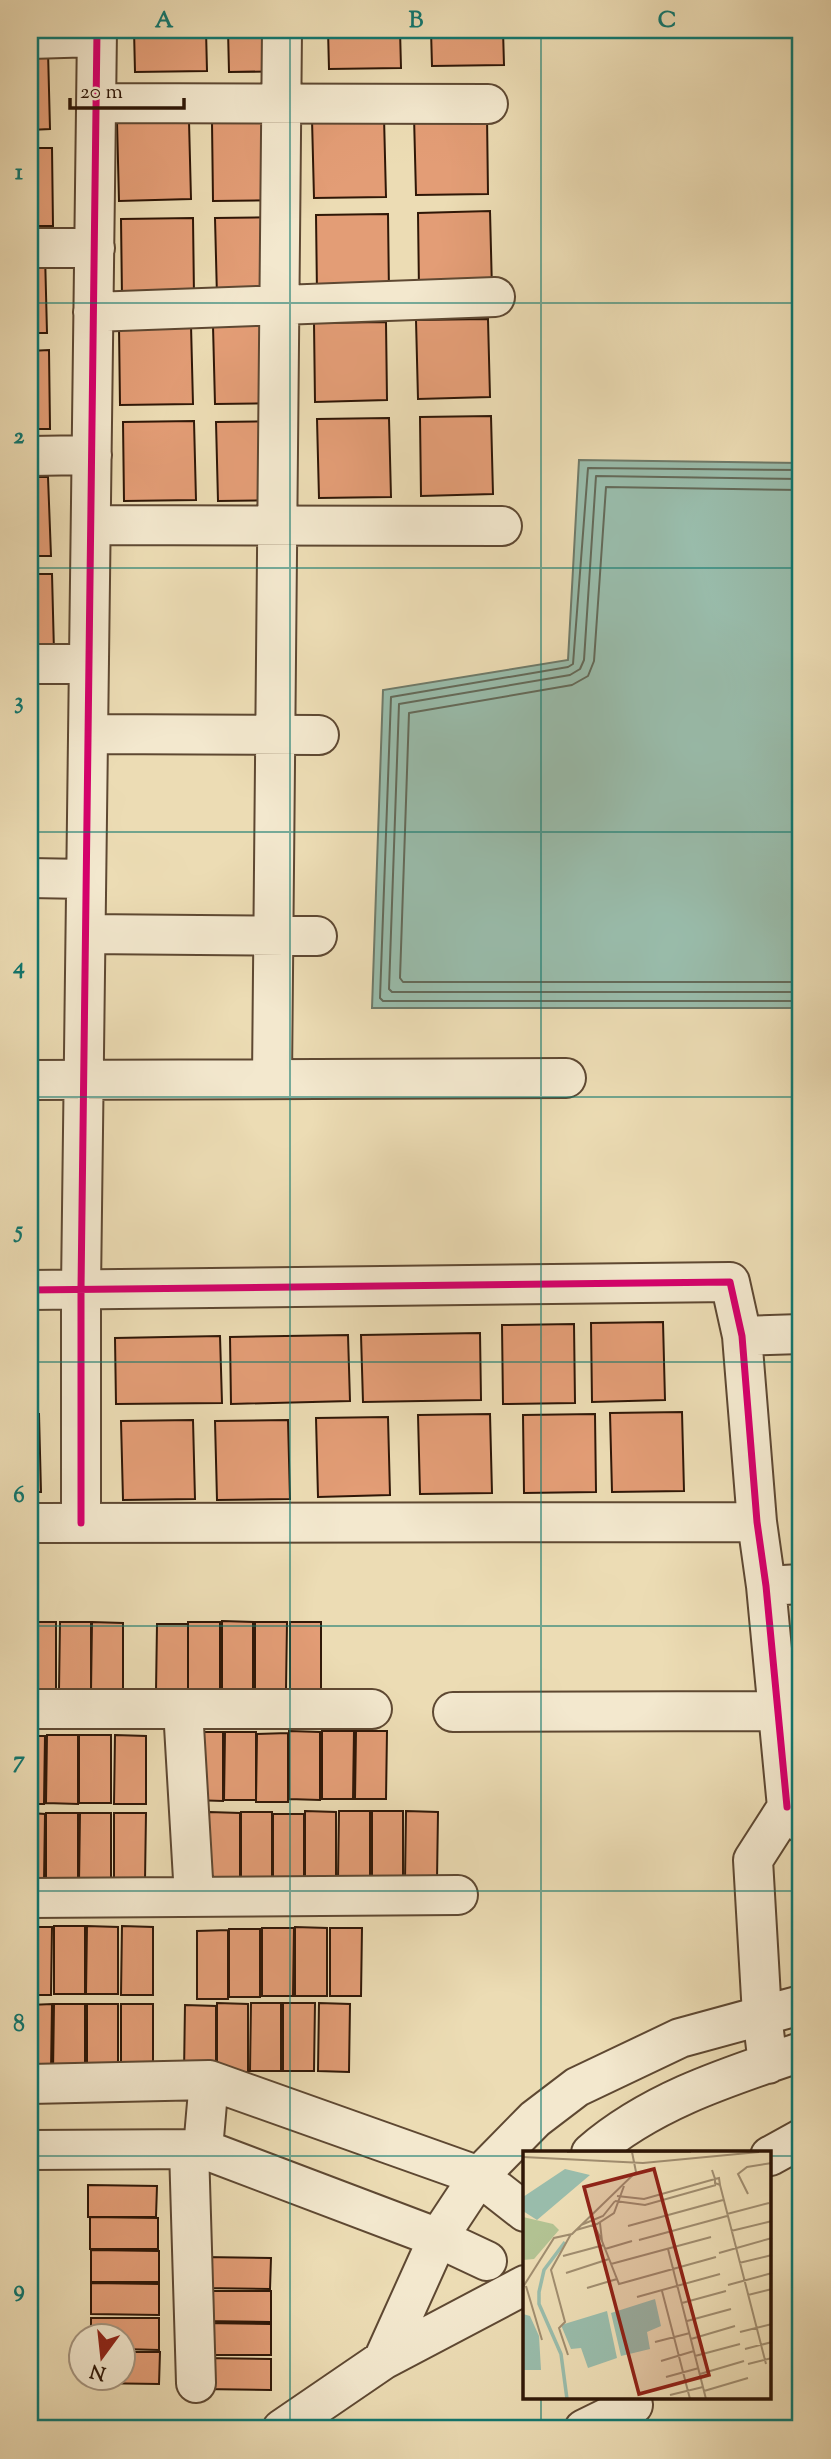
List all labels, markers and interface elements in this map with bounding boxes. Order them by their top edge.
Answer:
text: A [155,5,174,38]
text: B [409,5,424,38]
text: C [658,5,676,38]
scale bar [70,66,184,110]
text: 20 m [80,78,123,108]
text: 1 [15,157,23,190]
text: 2 [14,421,25,454]
text: 3 [14,686,24,719]
text: 4 [12,951,25,984]
text: 5 [13,1215,23,1248]
text: 6 [13,1480,25,1513]
text: 7 [13,1745,25,1778]
text: 8 [13,2009,25,2042]
inset map [523,2151,772,2400]
text: 9 [13,2274,25,2307]
north arrow [66,2322,136,2392]
text: N [87,2356,109,2386]

